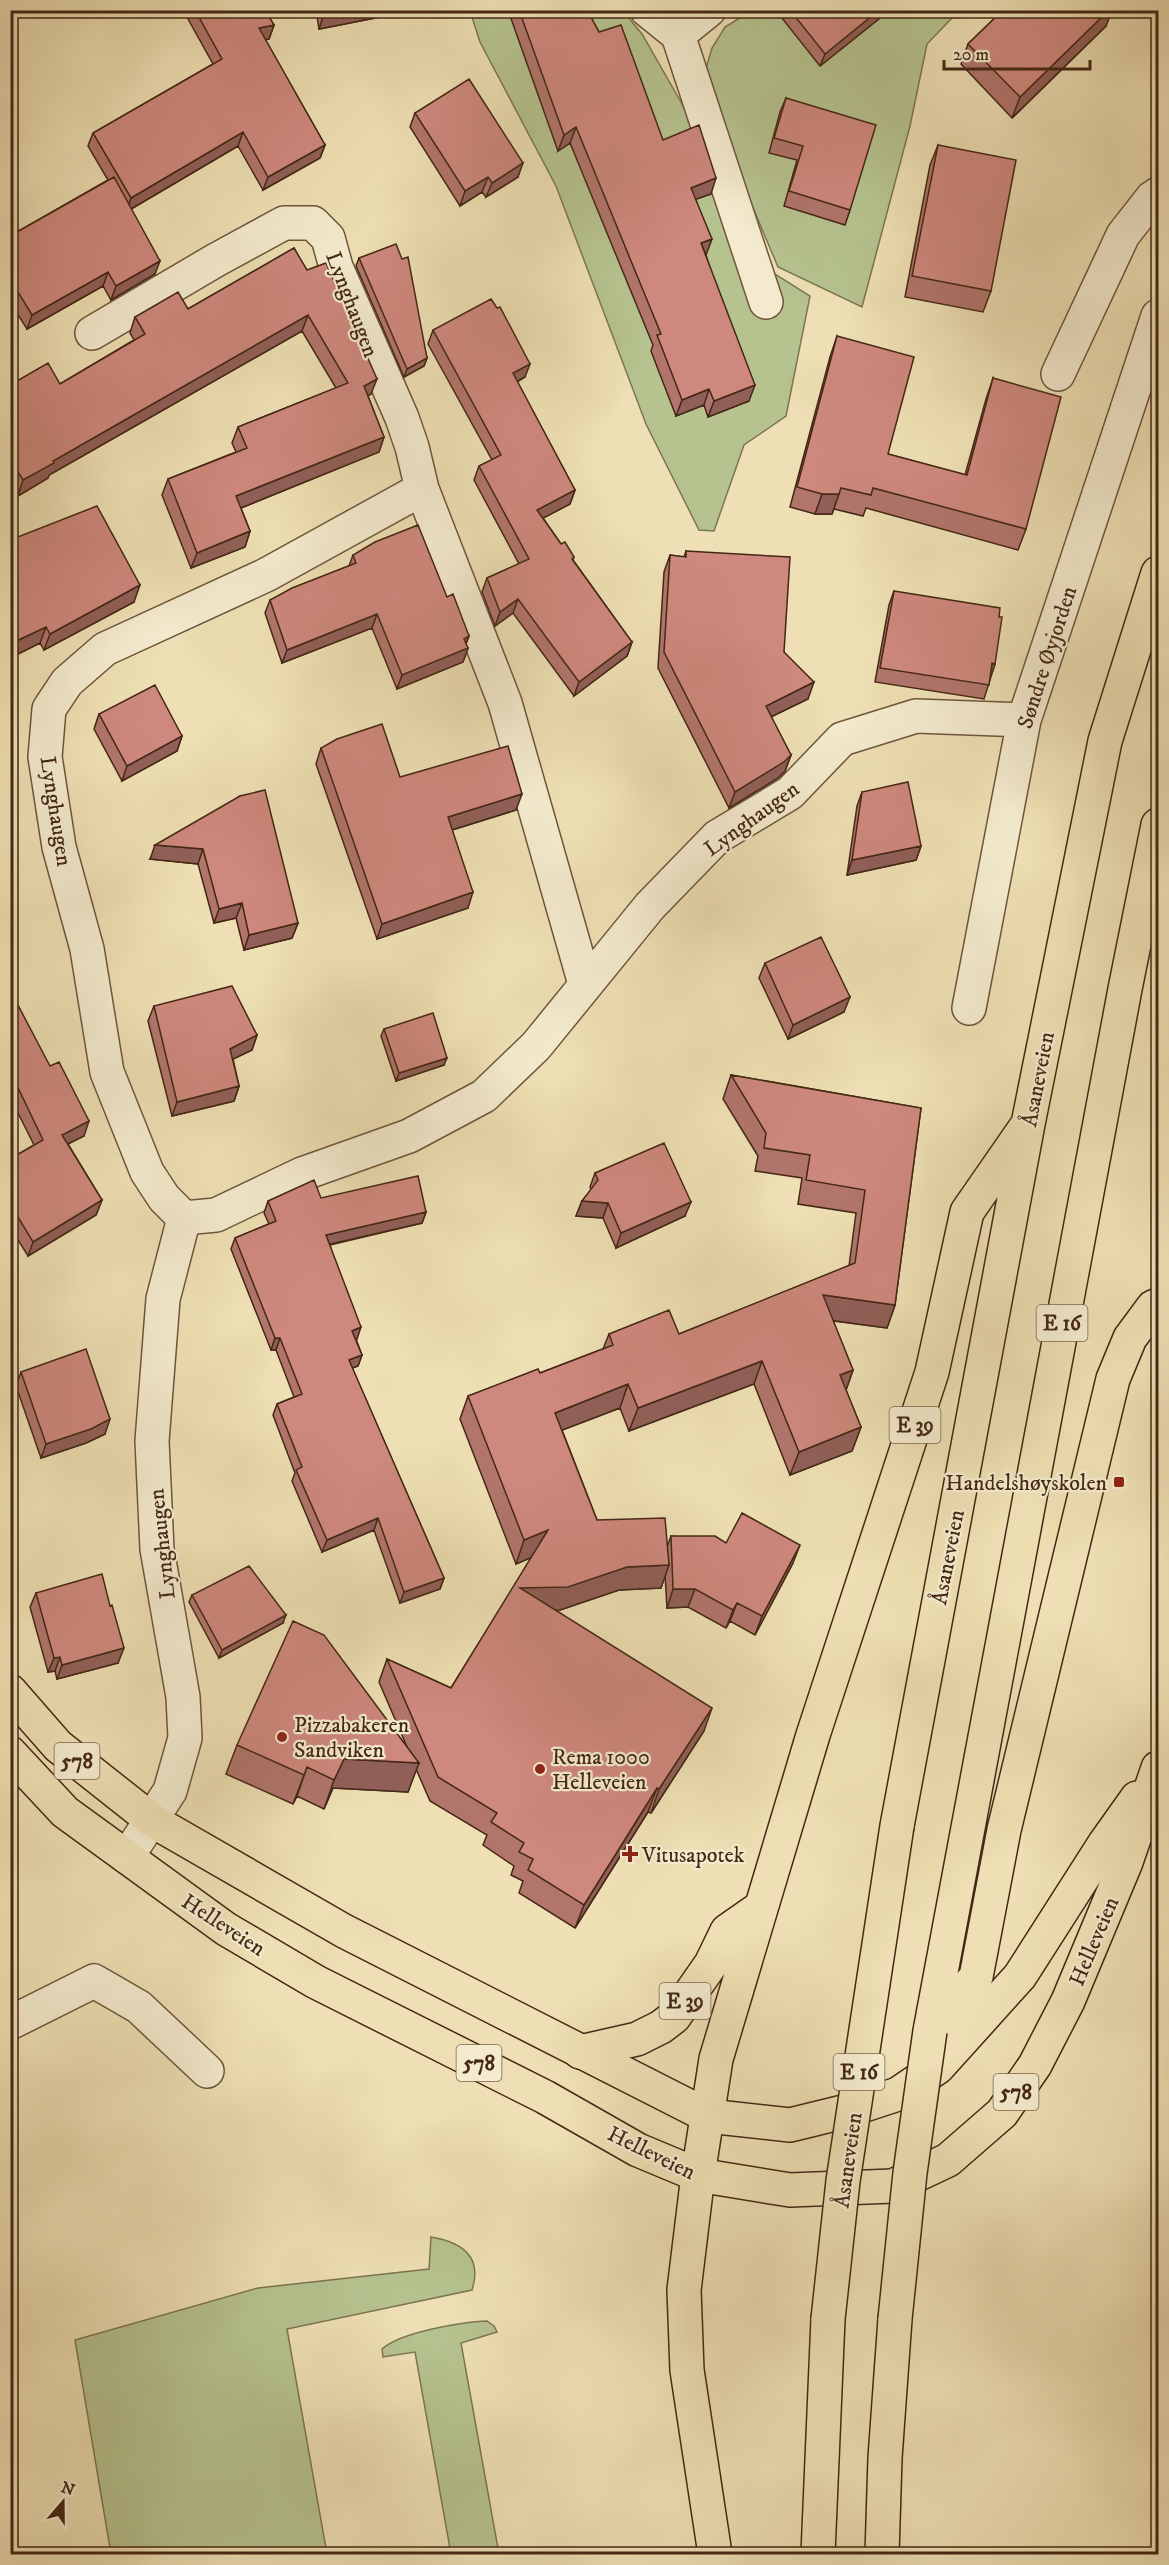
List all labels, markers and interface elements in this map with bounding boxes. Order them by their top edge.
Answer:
scale bar [944,33,1090,71]
text: 20 m [953,44,989,66]
street label: Lynghaugen [319,248,384,362]
street label: Søndre Øyjorden [1012,582,1083,732]
street label: Lynghaugen [33,754,78,869]
street label: Lynghaugen [699,775,805,863]
street label: Åsaneveien [1015,1029,1061,1129]
road number: E 16 [1036,1305,1088,1341]
road number: E 39 [890,1407,940,1443]
place label: Handelshøyskolen [945,1470,1107,1497]
marker: Handelshøyskolen [1112,1475,1126,1489]
street label: Lynghaugen [143,1487,182,1600]
street label: Åsaneveien [925,1507,971,1607]
place label: Pizzabakeren Sandviken [294,1712,410,1764]
marker: Pizzabakeren Sandviken [275,1730,289,1744]
road number: 578 [54,1743,100,1779]
place label: Rema 1000 Helleveien [552,1744,650,1796]
marker: Rema 1000 Helleveien [533,1762,547,1776]
place label: Vitusapotek [641,1842,745,1869]
marker: Vitusapotek [623,1847,637,1861]
street label: Helleveien [176,1888,271,1963]
street label: Helleveien [1063,1892,1125,1990]
road number: E 39 [660,1983,710,2019]
road number: 578 [456,2045,502,2081]
road number: E 16 [834,2054,884,2090]
road number: 578 [994,2074,1038,2110]
street label: Åsaneveien [827,2110,869,2210]
street label: Helleveien [603,2120,700,2186]
north arrow [33,2472,93,2532]
text: N [58,2477,77,2500]

